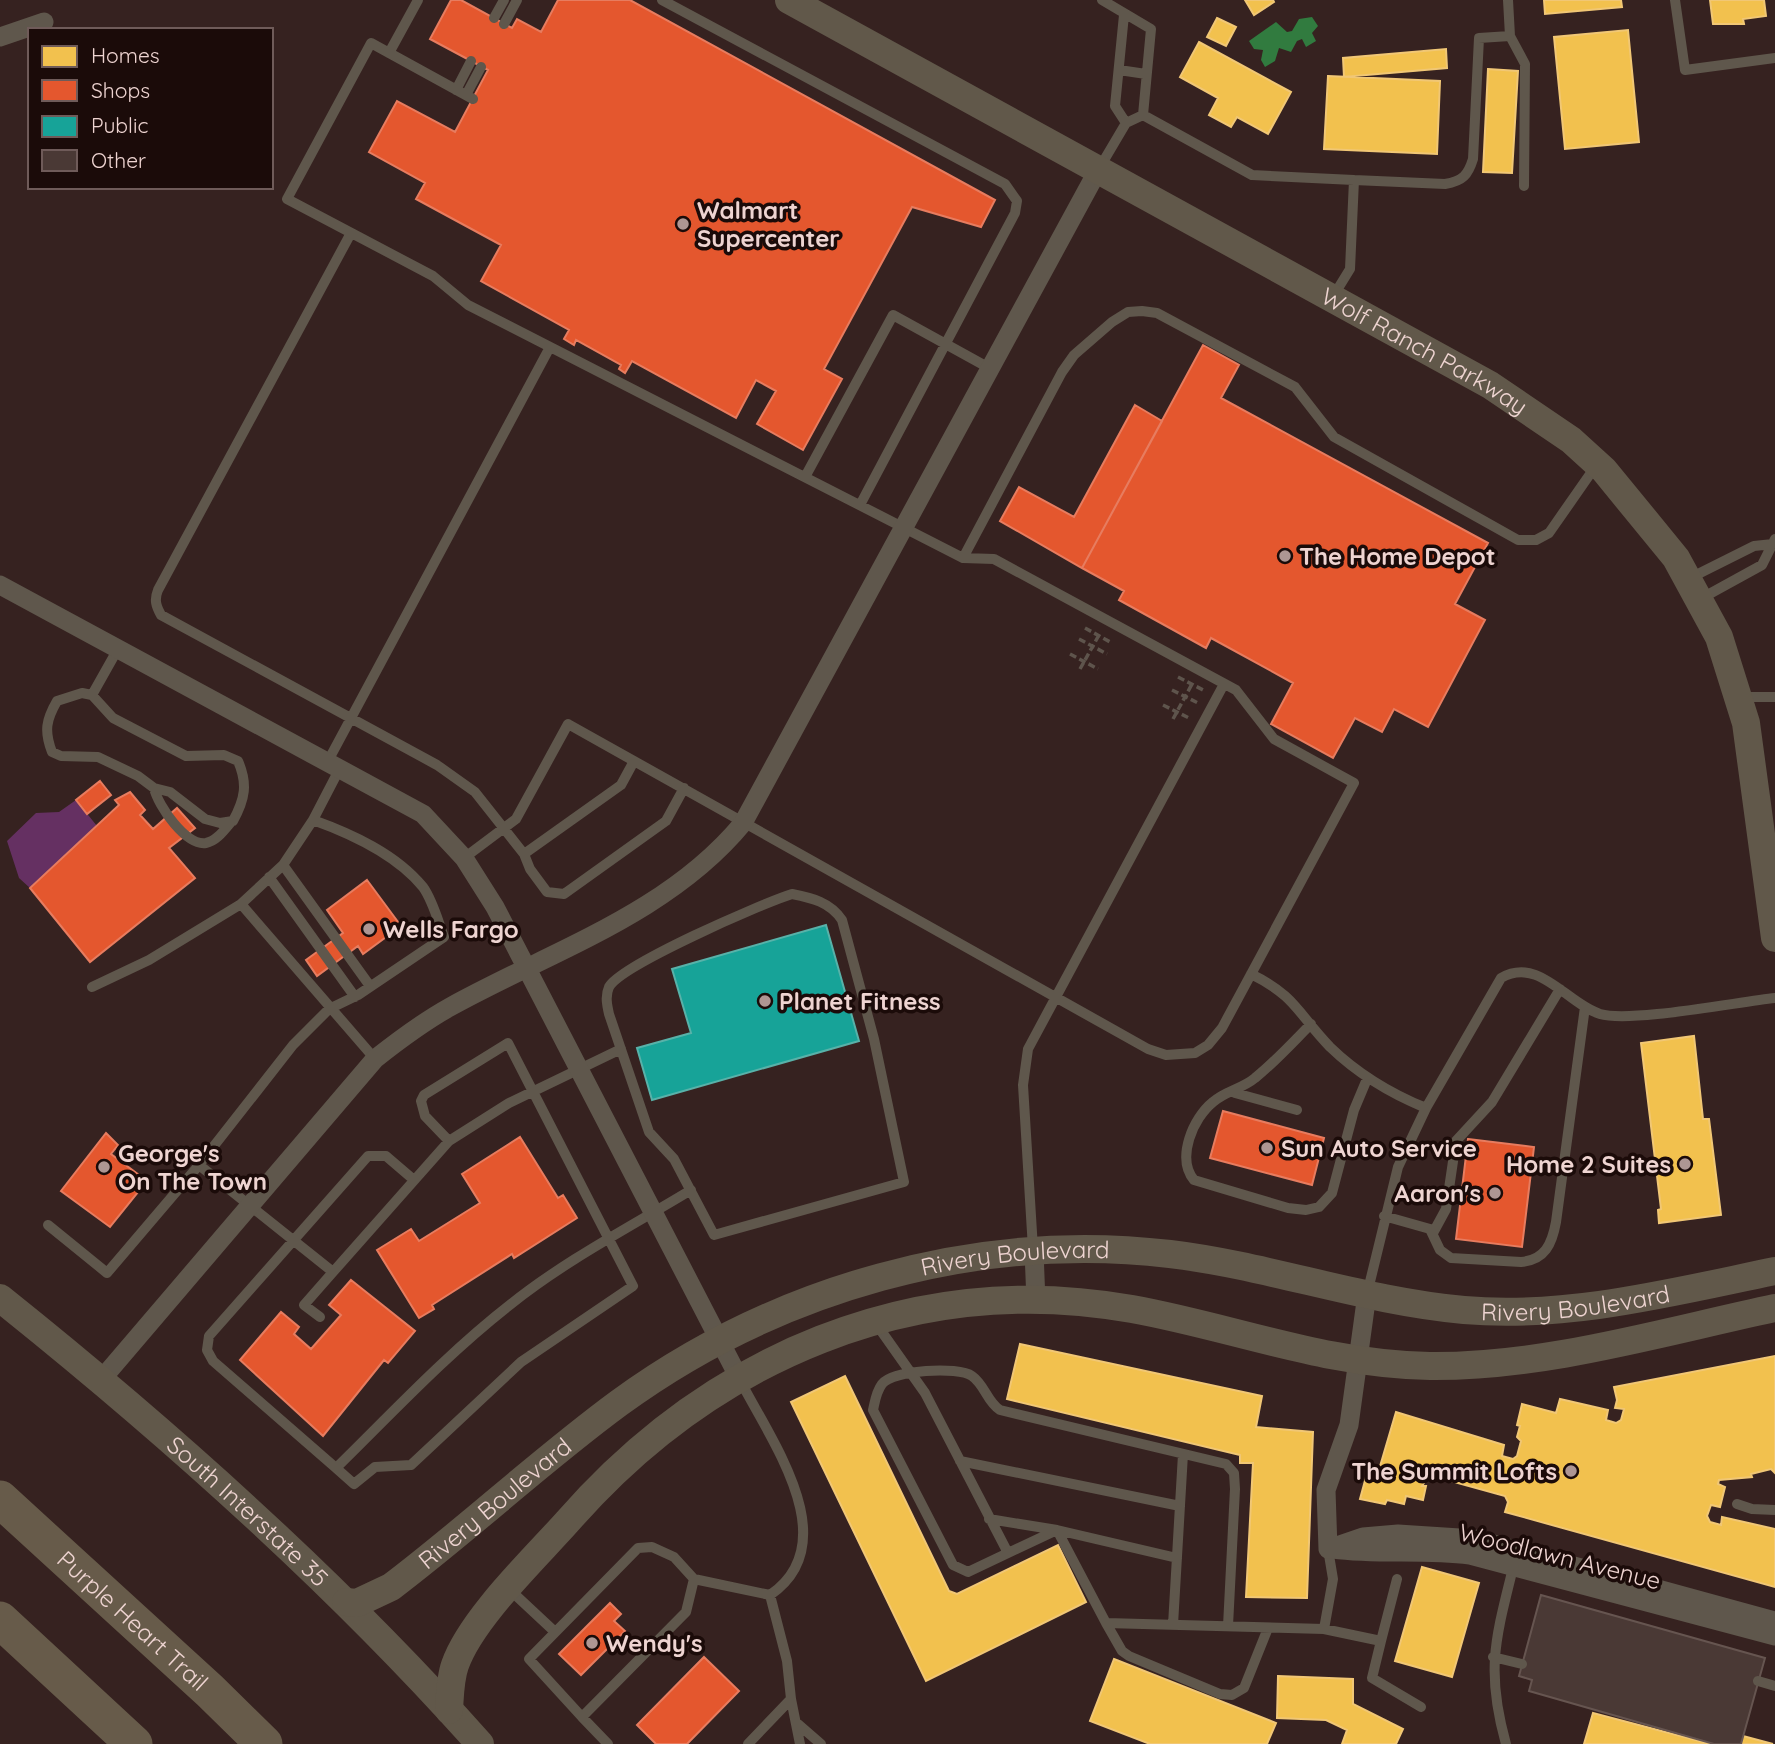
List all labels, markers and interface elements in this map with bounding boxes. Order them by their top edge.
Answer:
legend [28,28,273,189]
text: Homes [91,42,160,68]
text: Shops [91,77,150,103]
text: Public [91,112,148,138]
text: Other [91,147,146,173]
place label: Walmart Supercenter [697,195,840,253]
marker: Walmart Supercenter [675,216,691,232]
street label: Wolf Ranch Parkway [1316,280,1534,421]
place label: The Home Depot [1299,541,1496,571]
marker: The Home Depot [1277,548,1293,564]
place label: Wells Fargo [383,914,519,944]
marker: Wells Fargo [361,921,377,937]
place label: Planet Fitness [779,986,941,1016]
marker: Planet Fitness [757,993,773,1009]
place label: Sun Auto Service [1281,1133,1477,1163]
place label: George's On The Town [118,1138,267,1196]
marker: Sun Auto Service [1259,1140,1275,1156]
place label: Home 2 Suites [1506,1149,1671,1179]
marker: Home 2 Suites [1677,1156,1693,1172]
marker: George's On The Town [96,1159,112,1175]
place label: Aaron's [1394,1178,1481,1208]
marker: Aaron's [1487,1185,1503,1201]
street label: Rivery Boulevard [918,1234,1110,1282]
street label: Rivery Boulevard [1480,1278,1672,1327]
street label: South Interstate 35 [161,1429,335,1593]
street label: Rivery Boulevard [412,1431,577,1575]
place label: The Summit Lofts [1351,1456,1557,1486]
marker: The Summit Lofts [1563,1463,1579,1479]
street label: Woodlawn Avenue [1456,1516,1664,1596]
street label: Purple Heart Trail [51,1544,214,1697]
place label: Wendy's [606,1628,703,1658]
marker: Wendy's [584,1635,600,1651]

